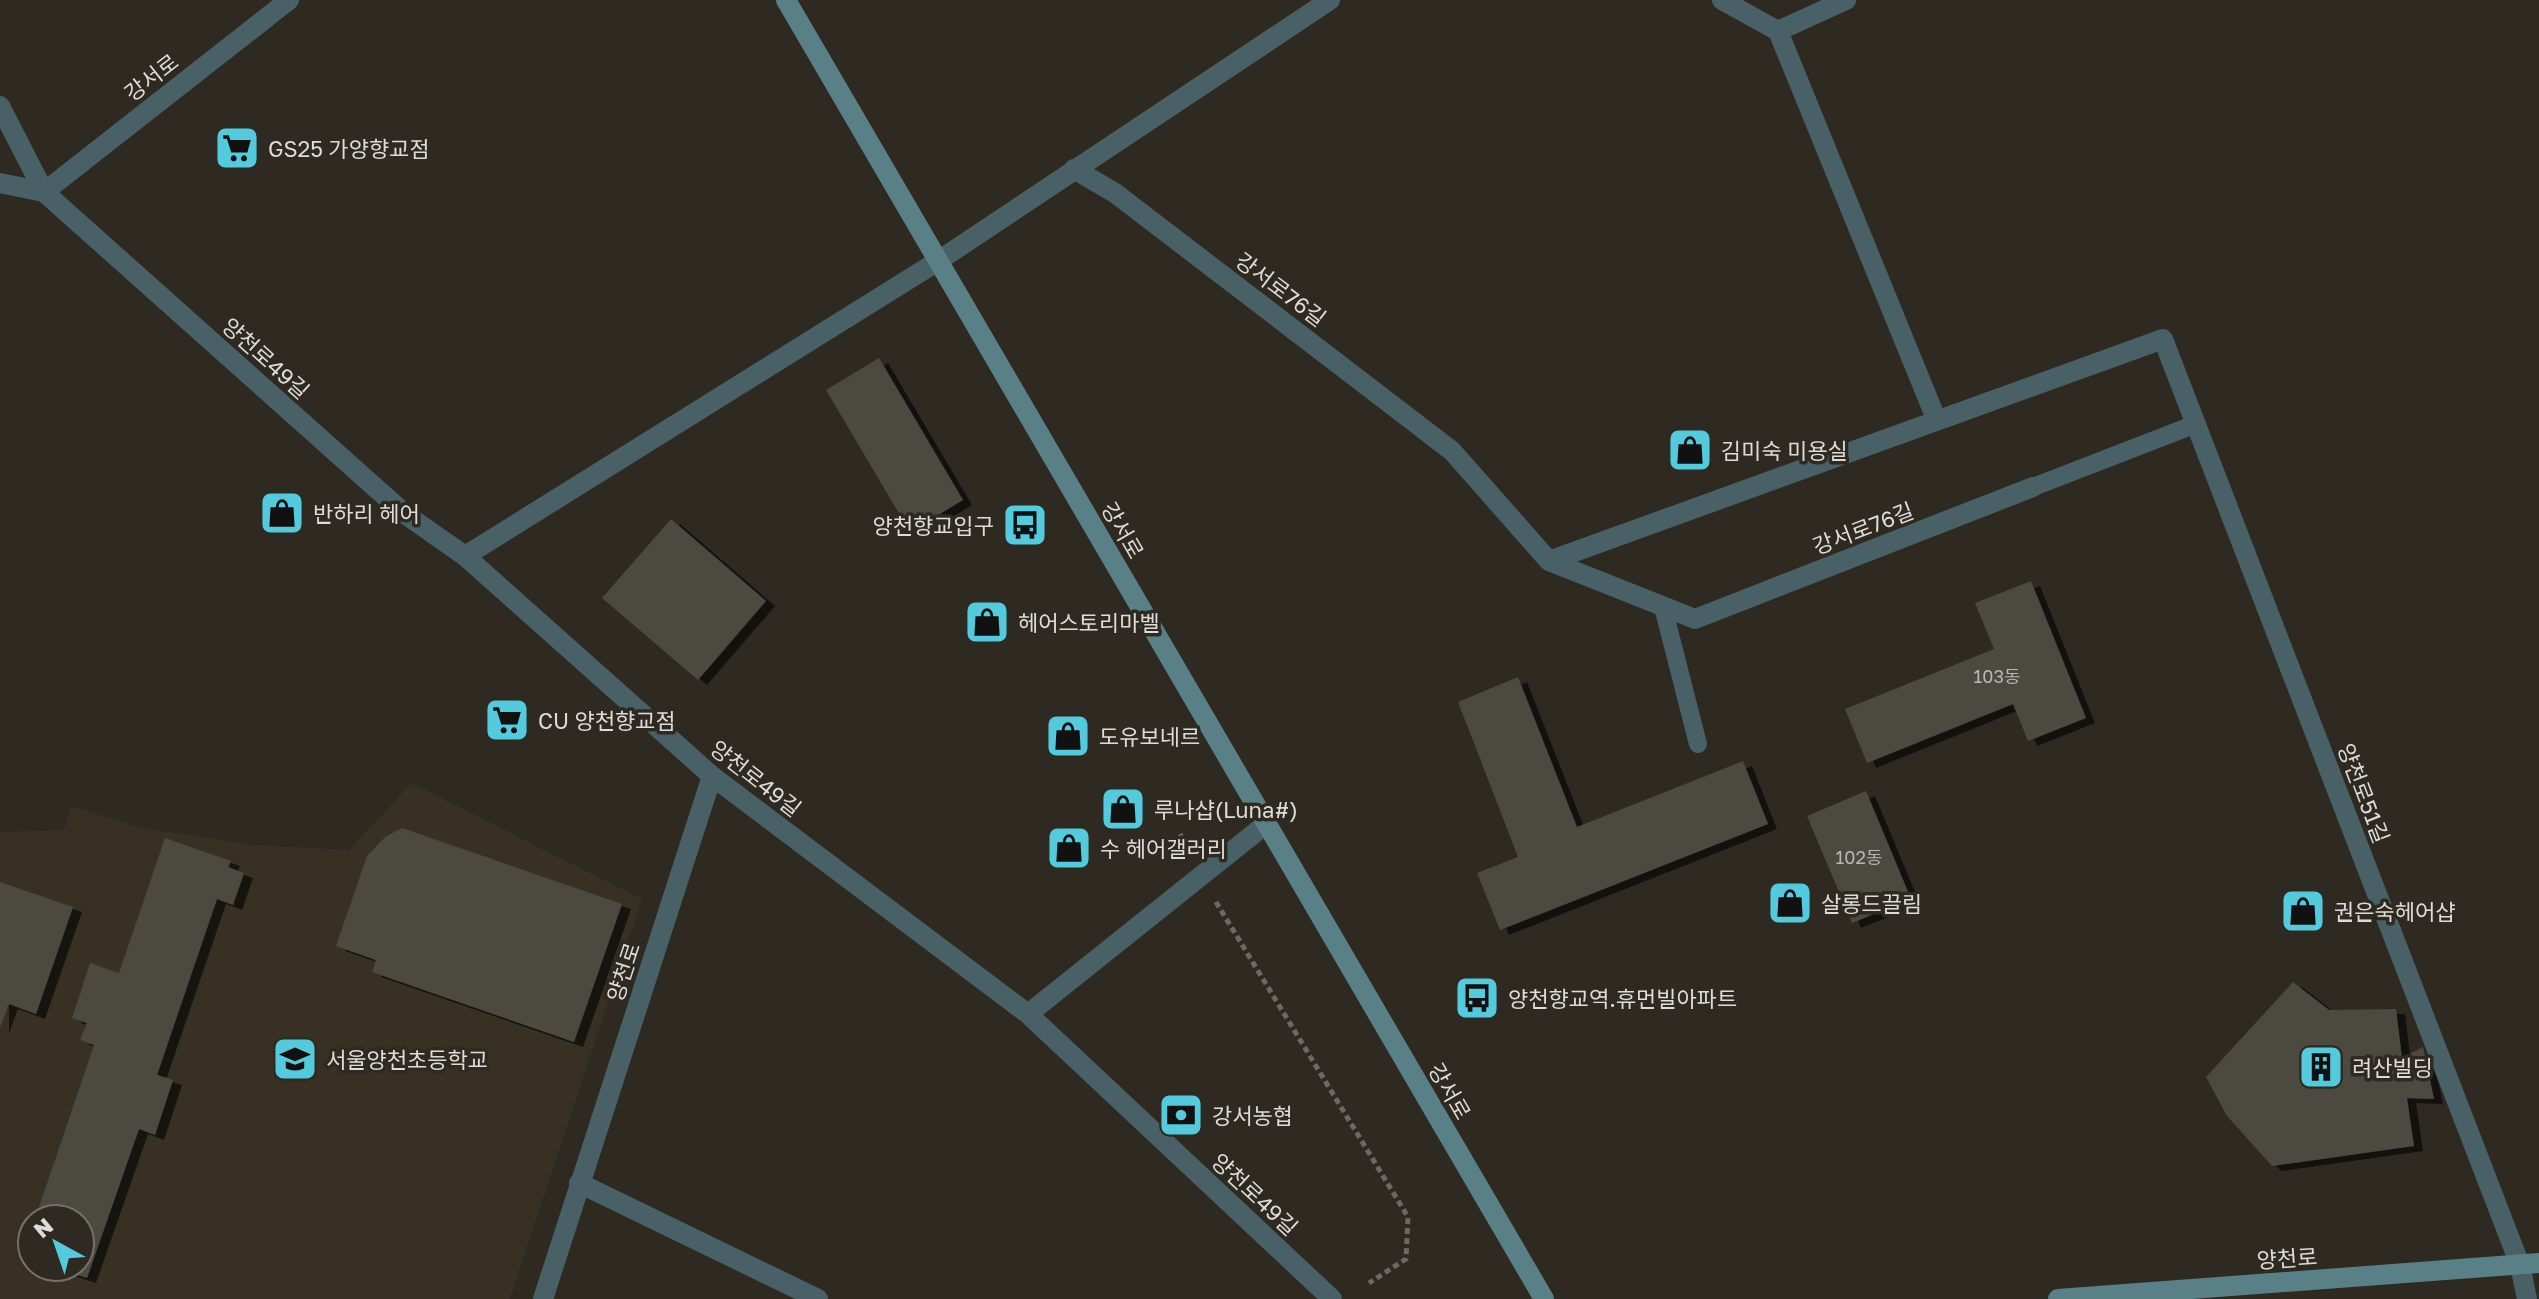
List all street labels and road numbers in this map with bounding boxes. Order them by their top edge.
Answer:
street label: 강서로 [119,48,183,106]
street label: 강서로76길 [1231,246,1331,332]
street label: 양천로49길 [217,312,315,404]
street label: 강서로76길 [1809,496,1917,560]
street label: 강서로 [1096,497,1150,563]
street label: 양천로49길 [705,734,807,822]
street label: 양천로51길 [2333,739,2395,847]
street label: 양천로 [601,939,645,1005]
street label: 강서로 [1423,1058,1477,1124]
street label: 양천로49길 [1206,1147,1304,1241]
street label: 양천로 [2256,1242,2318,1274]

